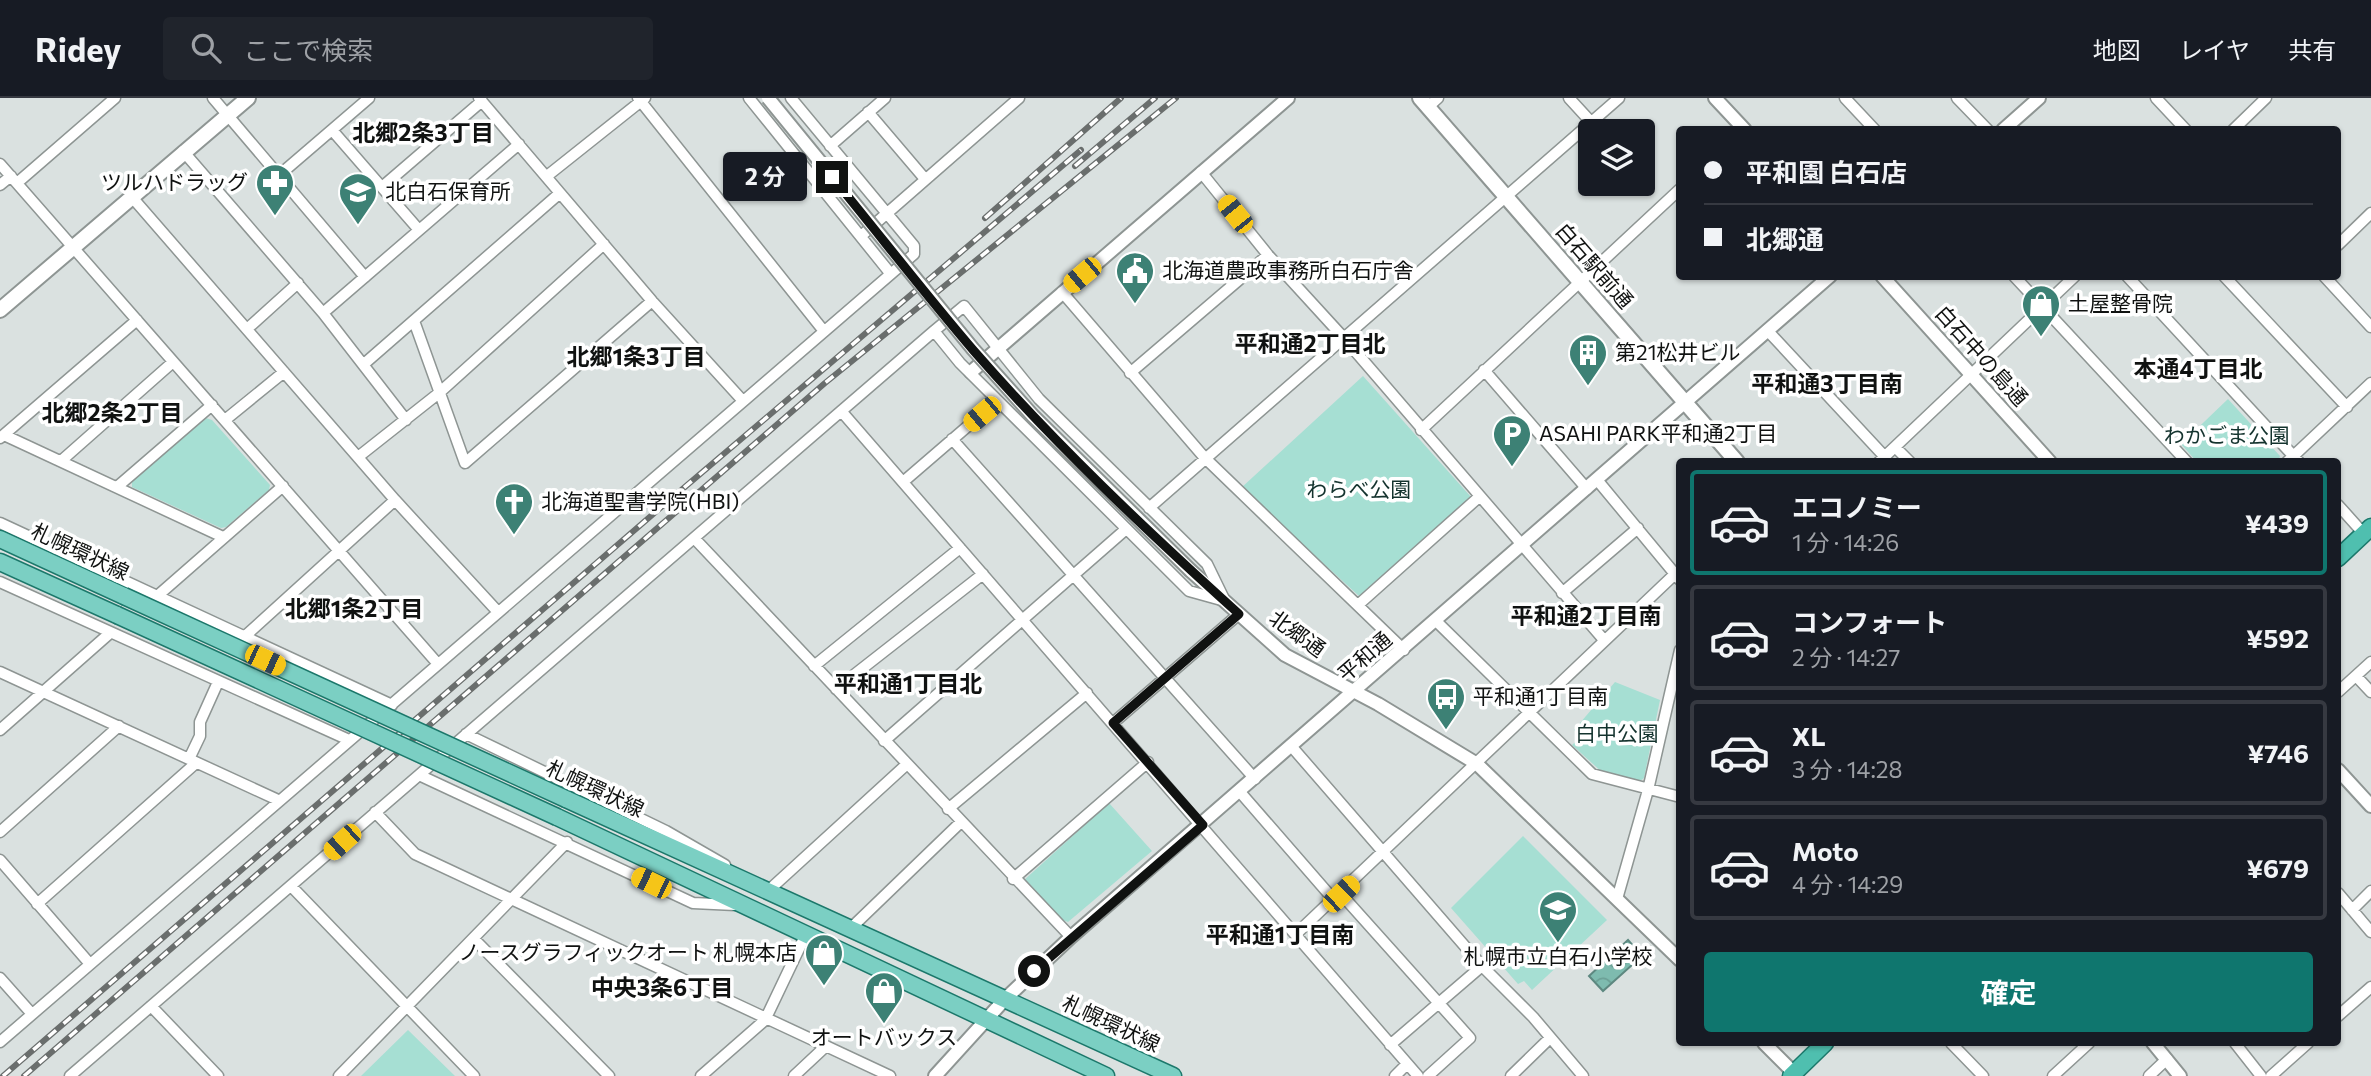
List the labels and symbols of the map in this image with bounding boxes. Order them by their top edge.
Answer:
district label: 北郷2条3丁目 [352,118,494,146]
callout: 2 分 [724,153,808,202]
route end [816,161,848,193]
pharmacy icon: ツルハドラッグ [254,162,296,217]
place label: ツルハドラッグ [101,169,248,194]
school or university icon: 北白石保育所 [337,171,379,226]
place label: 北白石保育所 [385,178,511,203]
car [1214,191,1257,237]
street label: 白石駅前通 [1551,217,1639,313]
public building icon: 北海道農政事務所白石庁舎 [1114,250,1156,305]
car [1060,253,1105,297]
place label: 北海道農政事務所白石庁舎 [1162,257,1414,282]
shop icon: 土屋整骨院 [2020,283,2062,338]
place label: 土屋整骨院 [2068,290,2173,315]
street label: 白石中の島通 [1931,300,2034,410]
district label: 平和通2丁目北 [1234,329,1386,357]
building icon: 第21松井ビル [1567,332,1609,387]
place label: 第21松井ビル [1615,339,1741,364]
district label: 北郷1条3丁目 [567,342,705,370]
district label: 本通4丁目北 [2133,354,2263,382]
district label: 平和通3丁目南 [1751,369,1903,397]
car [960,392,1005,436]
district label: 北郷2条2丁目 [41,398,183,426]
parking icon: ASAHI PARK平和通2丁目 [1491,413,1533,468]
place label: ASAHI PARK平和通2丁目 [1539,420,1777,445]
park label: わかごま公園 [2164,422,2290,447]
park label: わらべ公園 [1307,476,1412,501]
church icon: 北海道聖書学院(HBI) [493,481,535,536]
place label: 北海道聖書学院(HBI) [541,488,739,513]
street label: 札幌環状線 [28,517,133,584]
district label: 北郷1条2丁目 [285,594,423,622]
district label: 平和通2丁目南 [1510,601,1662,629]
street label: 北郷通 [1265,604,1331,661]
street label: 平和通 [1332,626,1396,686]
car [242,642,289,678]
district label: 平和通1丁目北 [834,669,982,697]
bus stop icon: 平和通1丁目南 [1425,676,1467,731]
place label: 平和通1丁目南 [1473,683,1608,708]
park label: 白中公園 [1575,720,1659,745]
street label: 札幌環状線 [543,754,648,821]
car [320,820,365,864]
car [628,864,675,902]
car [1319,872,1364,916]
school or university icon: 札幌市立白石小学校 [1537,889,1579,944]
district label: 平和通1丁目南 [1206,920,1354,948]
shop icon: ノースグラフィックオート 札幌本店 [803,932,845,987]
place label: ノースグラフィックオート 札幌本店 [458,939,797,964]
place label: 札幌市立白石小学校 [1464,943,1653,968]
route start [1018,955,1050,987]
shop icon: オートバックス [863,970,905,1025]
district label: 中央3条6丁目 [591,973,733,1001]
street label: 札幌環状線 [1059,989,1164,1056]
place label: オートバックス [811,1024,957,1049]

